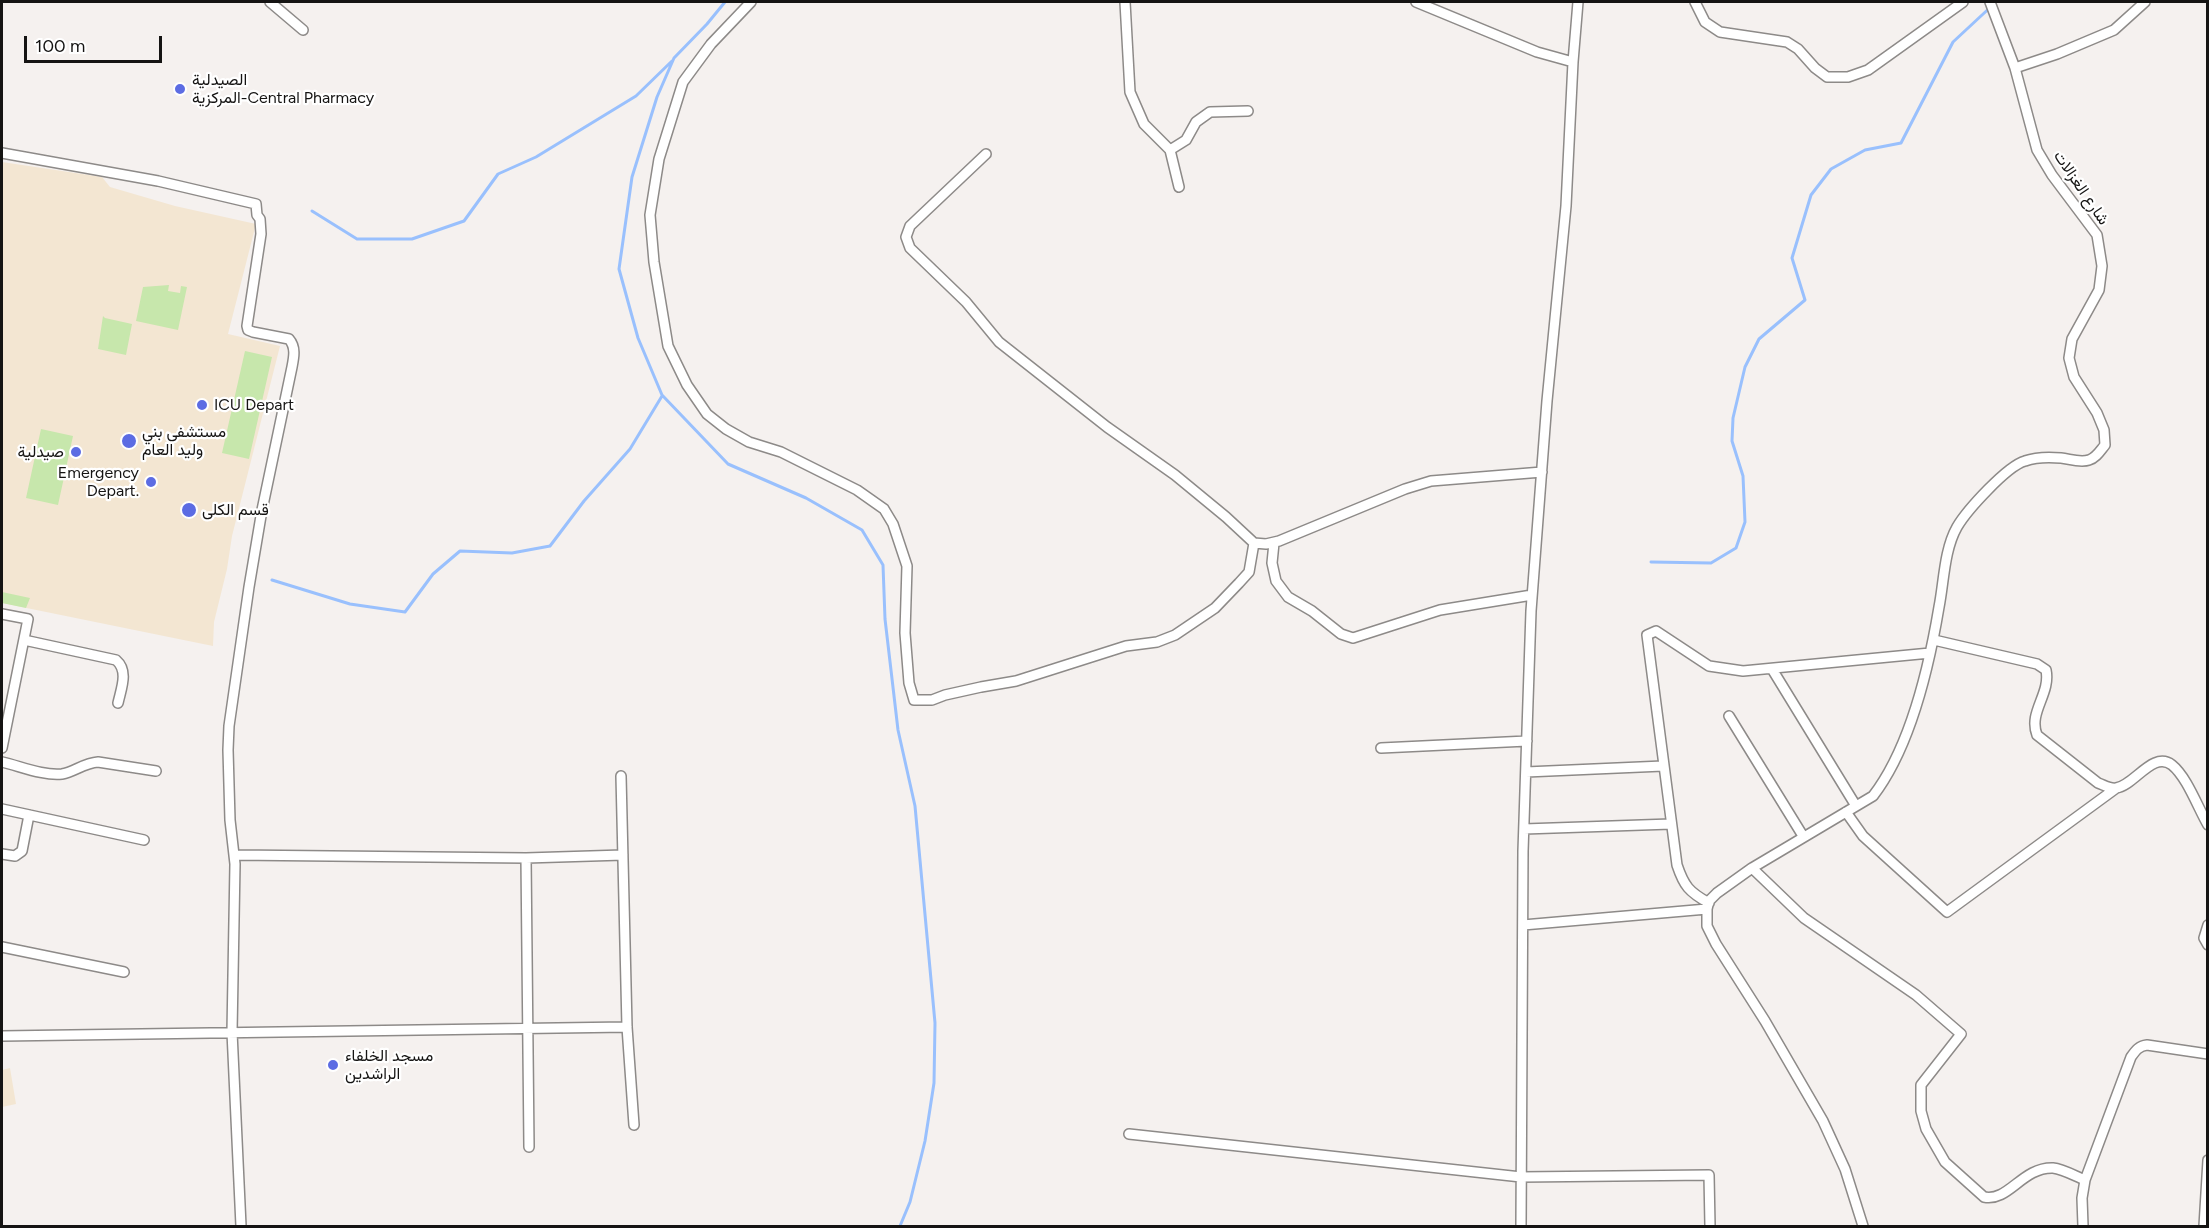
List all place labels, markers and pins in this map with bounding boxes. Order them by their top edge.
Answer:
place label: الصيدلية المركزية-Central Pharmacy [192,70,374,108]
marker: الصيدلية المركزية-Central Pharmacy [173,82,187,96]
place label: ICU Depart [214,395,294,415]
marker: ICU Depart [195,398,209,412]
place label: مستشفى بني وليد العام [142,422,226,460]
marker: مستشفى بني وليد العام [120,432,138,450]
place label: صيدلية [18,442,64,462]
marker: صيدلية [69,445,83,459]
place label: Emergency Depart. [58,463,139,501]
marker: Emergency Depart. [144,475,158,489]
place label: قسم الكلى [202,500,269,520]
marker: قسم الكلى [180,501,198,519]
place label: مسجد الخلفاء الراشدين [345,1046,433,1084]
marker: مسجد الخلفاء الراشدين [326,1058,340,1072]

